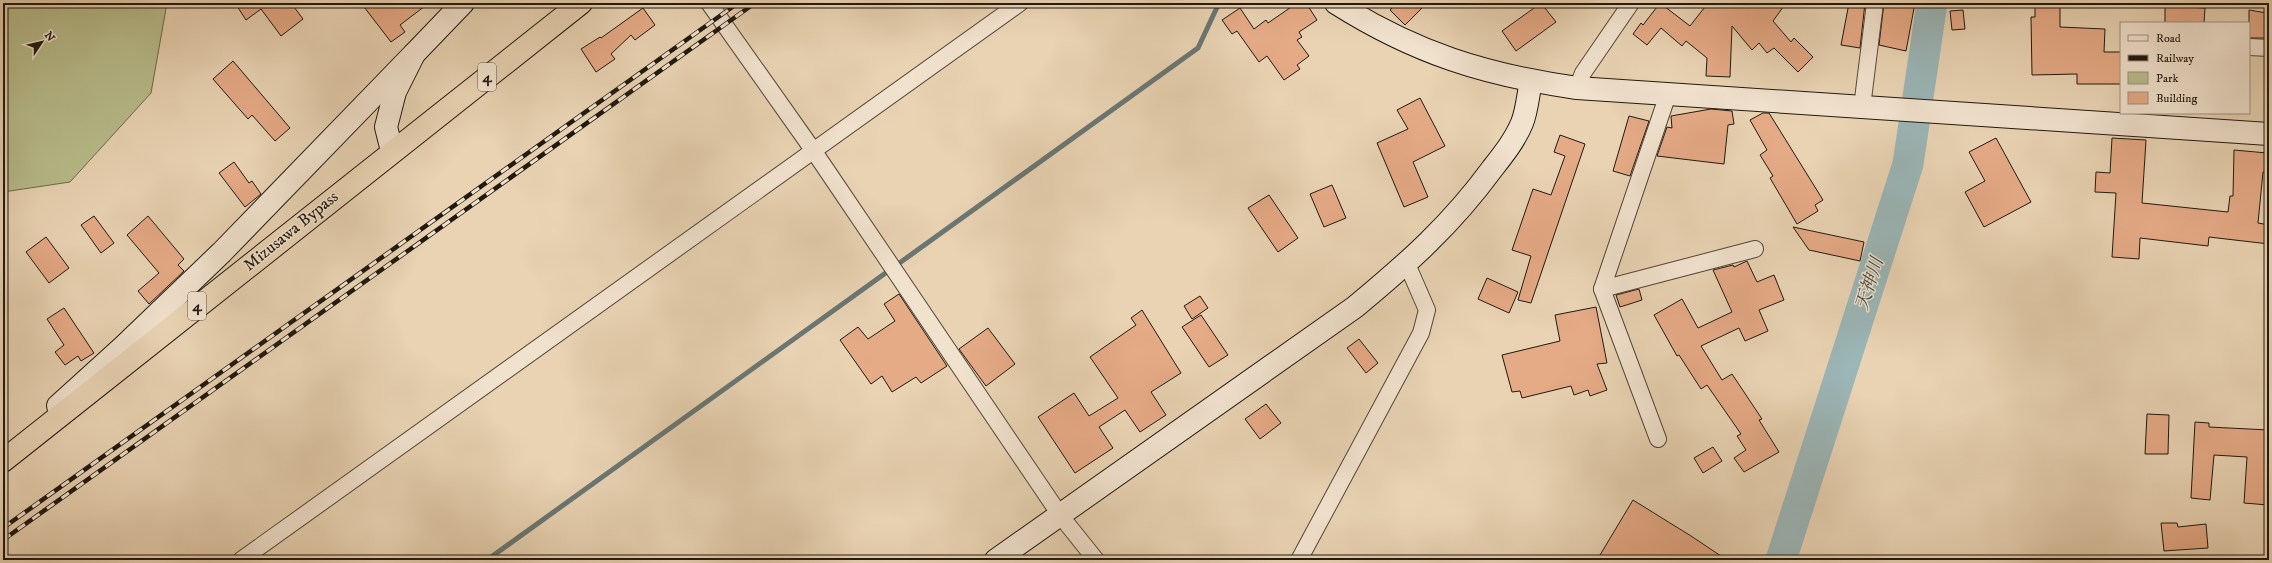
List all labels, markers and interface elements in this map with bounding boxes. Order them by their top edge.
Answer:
north arrow [22,22,62,62]
legend [2120,22,2250,114]
text: N [41,29,58,45]
text: Road [2156,31,2181,46]
text: Railway [2156,51,2194,66]
road number: 4 [478,63,496,91]
text: Park [2156,71,2178,86]
text: Building [2156,91,2197,106]
street label: Mizusawa Bypass [239,186,343,276]
water label: 天神川 [1851,253,1889,313]
road number: 4 [188,292,206,320]

